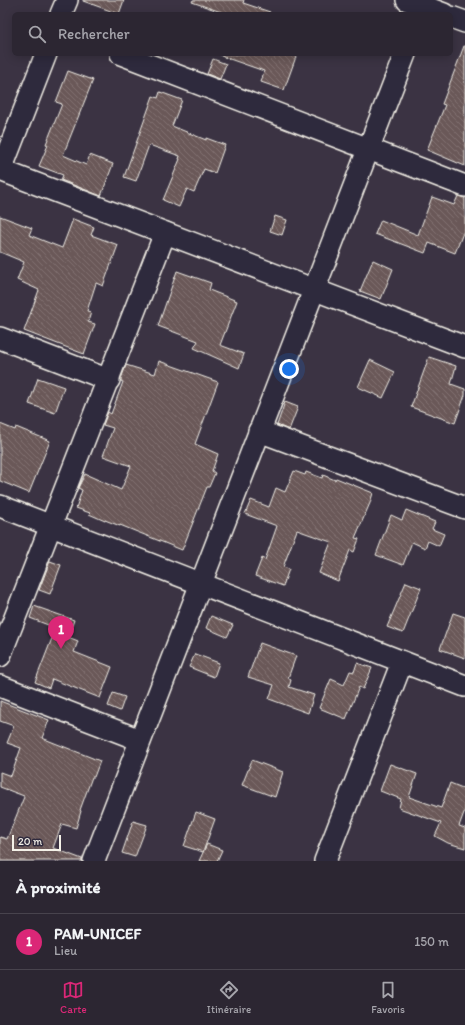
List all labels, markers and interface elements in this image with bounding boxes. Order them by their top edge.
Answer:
search box [12,12,453,56]
icon: search [26,23,48,45]
text: Rechercher [58,25,130,43]
your location [279,359,299,379]
pin: 1 [48,616,74,649]
scale bar [12,833,61,852]
text: 20 m [18,835,42,848]
text: À proximité [16,877,101,897]
text: PAM-UNICEF [54,925,141,943]
text: 1 [26,934,32,949]
text: 150 m [414,934,449,949]
text: Lieu [54,943,77,958]
tab: Carte [60,979,87,1016]
tab: Itinéraire [207,979,251,1016]
tab: Favoris [371,979,405,1016]

